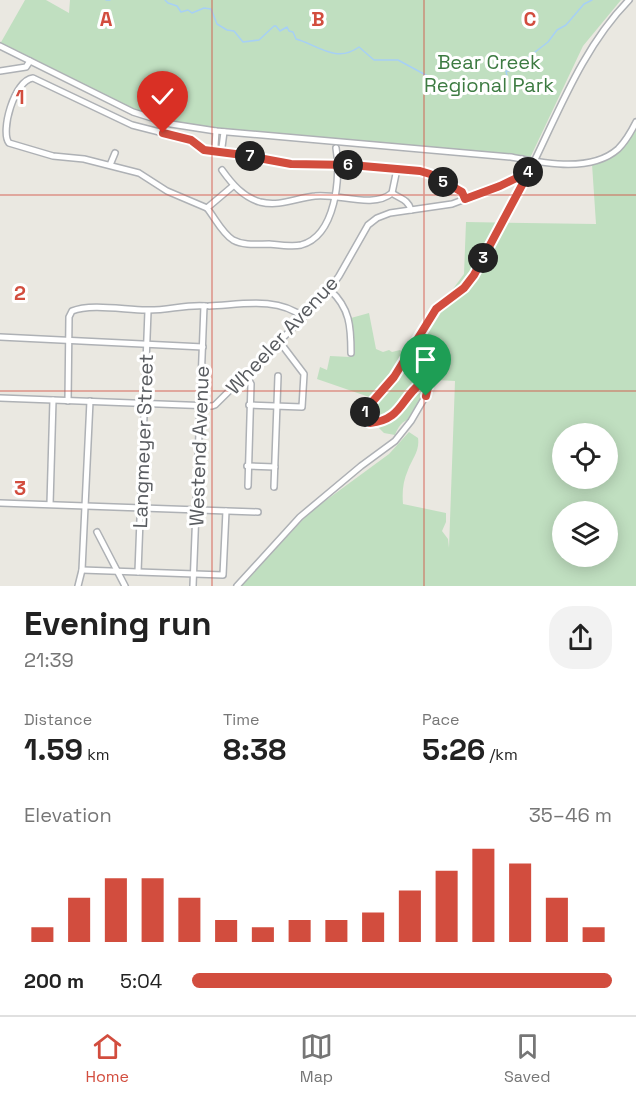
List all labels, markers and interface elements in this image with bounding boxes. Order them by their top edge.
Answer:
text: A [100,6,113,32]
text: B [311,6,325,32]
text: C [524,6,537,32]
park label: Bear Creek Regional Park [424,49,554,98]
pin [137,71,188,133]
icon: check [146,80,179,113]
text: 1 [15,84,25,110]
pin: 7 [235,141,265,171]
text: 7 [246,145,254,166]
pin: 6 [333,150,363,180]
text: 6 [343,154,353,175]
pin: 4 [513,157,543,187]
text: 4 [523,161,533,182]
pin: 5 [428,167,458,197]
text: 5 [438,171,448,192]
pin: 3 [468,243,498,273]
text: 3 [478,247,488,268]
street label: Wheeler Avenue [220,270,344,400]
text: 2 [14,280,26,306]
pin [400,334,451,396]
icon: arrive [409,343,442,376]
street label: Langmeyer Street [127,353,159,529]
street label: Westend Avenue [183,365,215,527]
pin: 1 [350,397,380,427]
text: 1 [361,401,369,422]
map controls [552,423,618,567]
button: locate [552,423,618,489]
text: 3 [14,475,26,501]
button: layers [552,501,618,567]
text: Evening run [24,603,212,645]
button: share [549,606,612,669]
text: 21:39 [24,647,74,673]
text: Distance [24,709,92,730]
text: Time [223,709,259,730]
text: Pace [422,709,459,730]
text: 1.59 [24,730,83,769]
text: 8:38 [223,730,286,769]
text: 5:26 [422,730,485,769]
text: km [83,744,110,765]
text: /km [485,744,518,765]
text: Elevation [24,802,112,828]
text: 35–46 m [529,802,612,828]
text: 200 m [24,968,84,994]
text: 5:04 [120,968,162,994]
tab: Home [85,1030,129,1087]
tab: Map [300,1030,333,1087]
tab: Saved [504,1030,551,1087]

